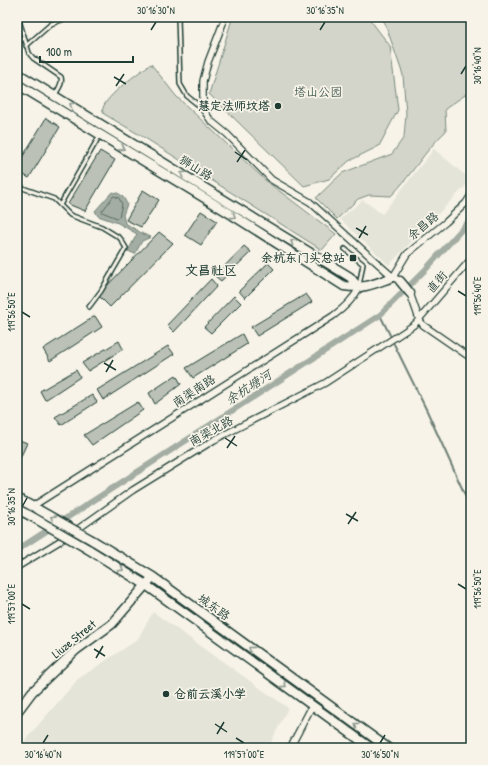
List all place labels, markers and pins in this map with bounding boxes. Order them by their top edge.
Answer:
place label: 慧定法师坟塔 [198,97,270,114]
marker: 慧定法师坟塔 [273,101,283,111]
place label: 余杭东门头总站 [261,249,345,266]
marker: 余杭东门头总站 [348,253,358,263]
place label: 仓前云溪小学 [174,685,246,702]
marker: 仓前云溪小学 [161,689,171,699]

